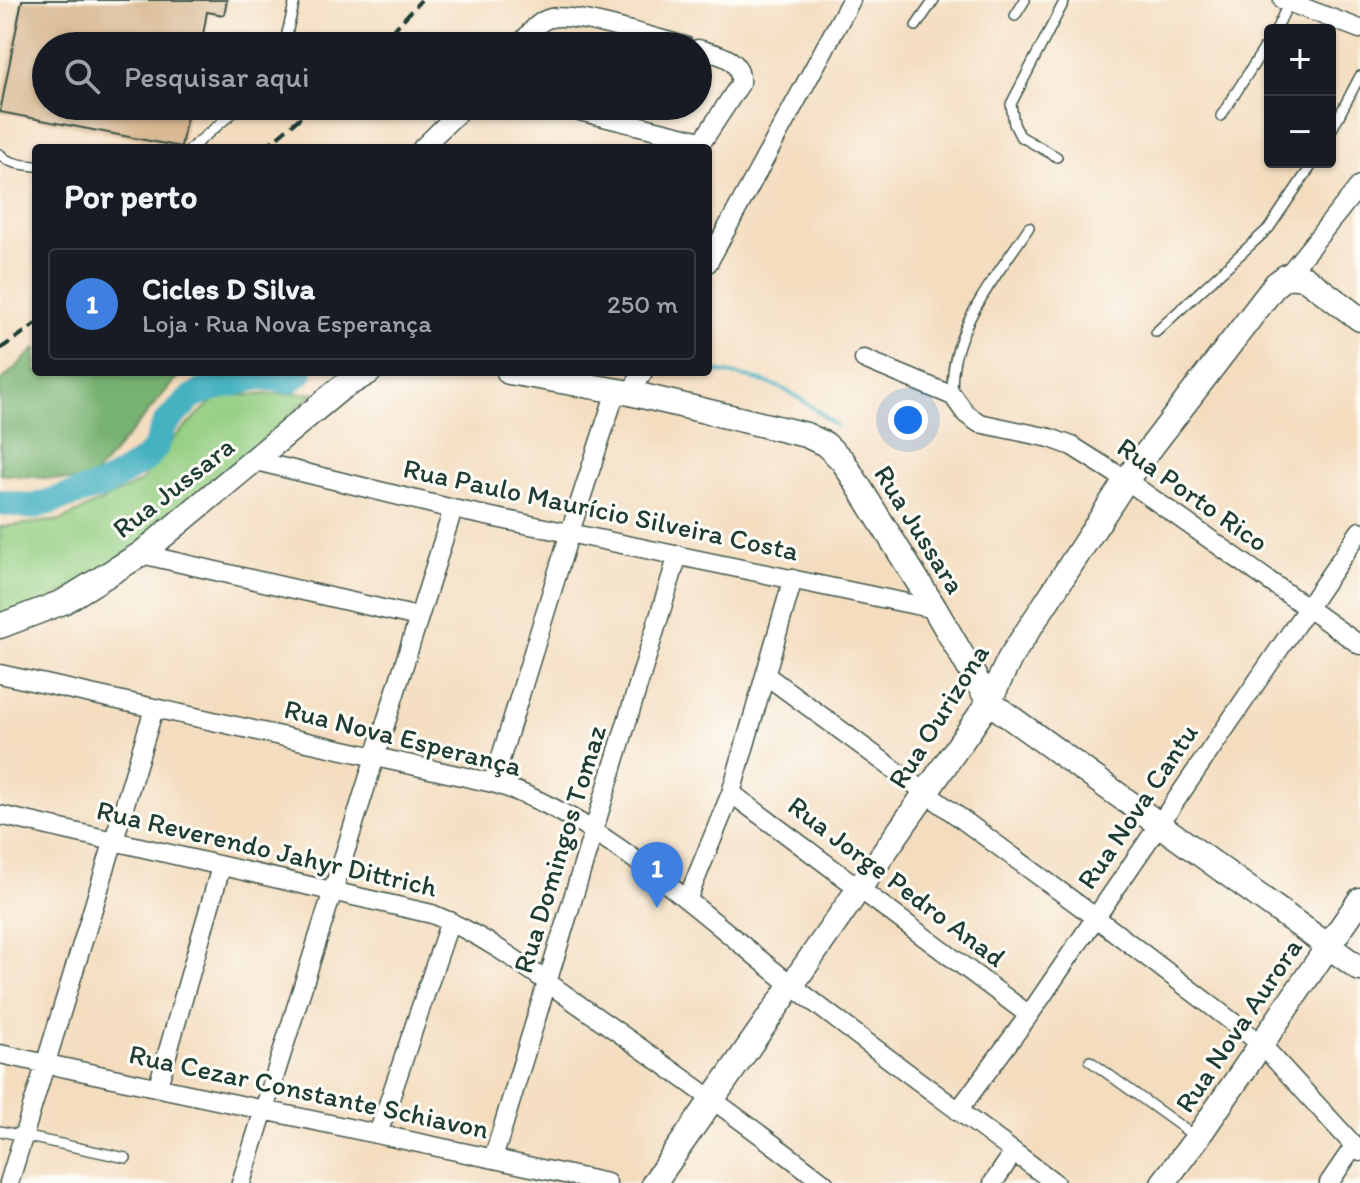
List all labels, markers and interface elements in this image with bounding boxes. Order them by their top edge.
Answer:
map controls [1264,24,1336,168]
button: + [1264,24,1336,96]
search box [32,32,712,120]
icon: search [60,54,104,98]
text: Pesquisar aqui [124,58,309,95]
button: − [1264,96,1336,168]
text: Por perto [64,176,197,217]
text: Cicles D Silva [142,270,315,307]
text: 1 [86,288,98,320]
text: 250 m [607,288,678,320]
text: Loja · Rua Nova Esperança [142,307,432,339]
your location [888,400,928,440]
street label: Rua Jussara [105,429,241,545]
street label: Rua Porto Rico [1111,429,1275,559]
street label: Rua Paulo Maurício Silveira Costa [400,450,802,568]
street label: Rua Jussara [867,458,973,600]
street label: Rua Ourizona [880,637,996,795]
street label: Rua Nova Esperança [281,691,526,783]
street label: Rua Nova Cantu [1069,717,1205,895]
street label: Rua Domingos Tomaz [505,721,613,977]
street label: Rua Jorge Pedro Anad [781,788,1013,974]
street label: Rua Reverendo Jahyr Dittrich [93,792,441,904]
pin: 1 [631,842,683,908]
street label: Rua Nova Aurora [1167,931,1309,1119]
street label: Rua Cezar Constante Schiavon [126,1036,492,1146]

